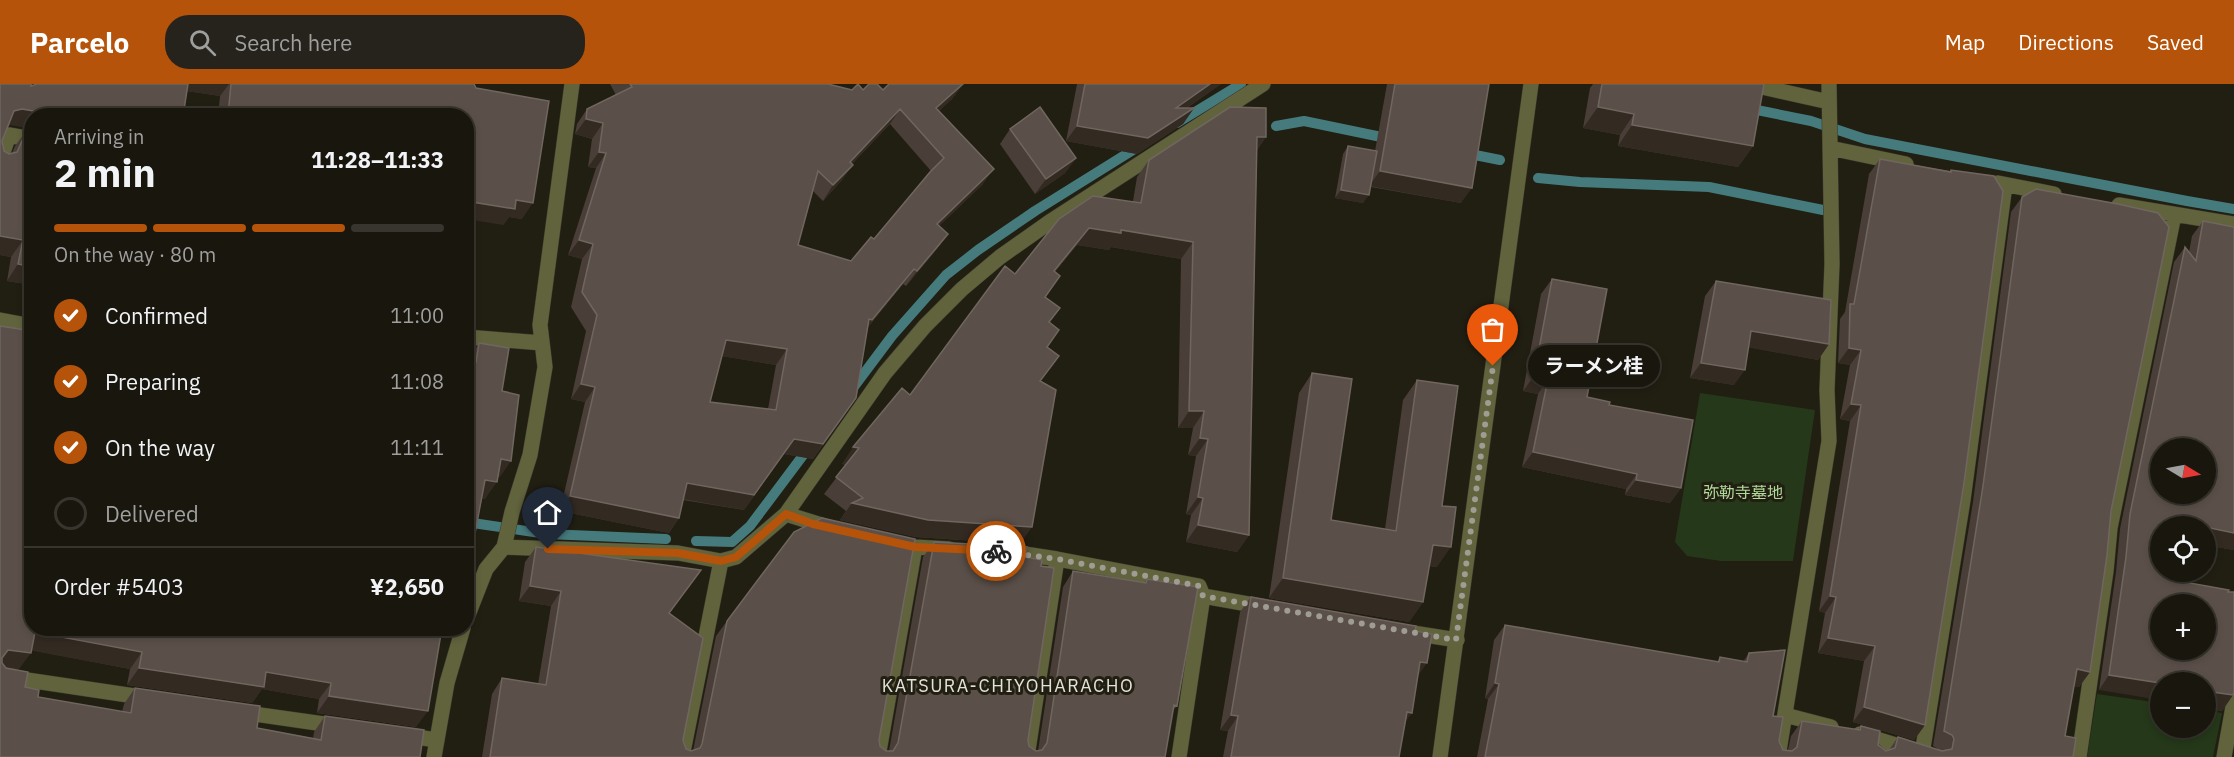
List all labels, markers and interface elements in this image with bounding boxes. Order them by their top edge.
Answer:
search box [165,15,585,69]
text: Parcelo [30,24,129,61]
icon: search [186,26,219,59]
text: Search here [234,28,352,57]
text: Map [1945,28,1985,56]
text: Directions [2018,28,2114,56]
text: Saved [2147,28,2204,56]
text: Arriving in [54,123,144,150]
text: 11:28–11:33 [311,145,444,174]
text: 2 min [54,147,156,198]
text: On the way · 80 m [54,241,216,268]
icon: check [54,299,87,332]
text: Confirmed [105,301,208,330]
text: 11:00 [390,302,444,329]
pin [1467,304,1518,366]
icon: bag [1476,313,1509,346]
callout: ラーメン桂 [1529,345,1661,387]
text: ラーメン桂 [1544,352,1644,379]
icon: check [54,365,87,398]
text: Preparing [105,367,200,396]
text: 11:08 [390,368,444,395]
icon: check [54,431,87,464]
text: On the way [105,433,215,462]
text: 11:11 [390,434,444,461]
north arrow [2150,438,2216,504]
map controls [2150,438,2216,738]
park label: 弥勒寺墓地 [1703,482,1783,502]
pin [522,487,573,549]
icon: home [531,496,564,529]
text: Delivered [105,499,199,528]
button: locate [2150,516,2216,582]
courier [966,521,1026,581]
icon: bike [980,535,1013,568]
text: Order #5403 [54,572,184,601]
text: ¥2,650 [370,572,444,601]
button: + [2150,594,2216,660]
button: − [2150,672,2216,738]
district label: KATSURA-CHIYOHARACHO [882,674,1134,697]

